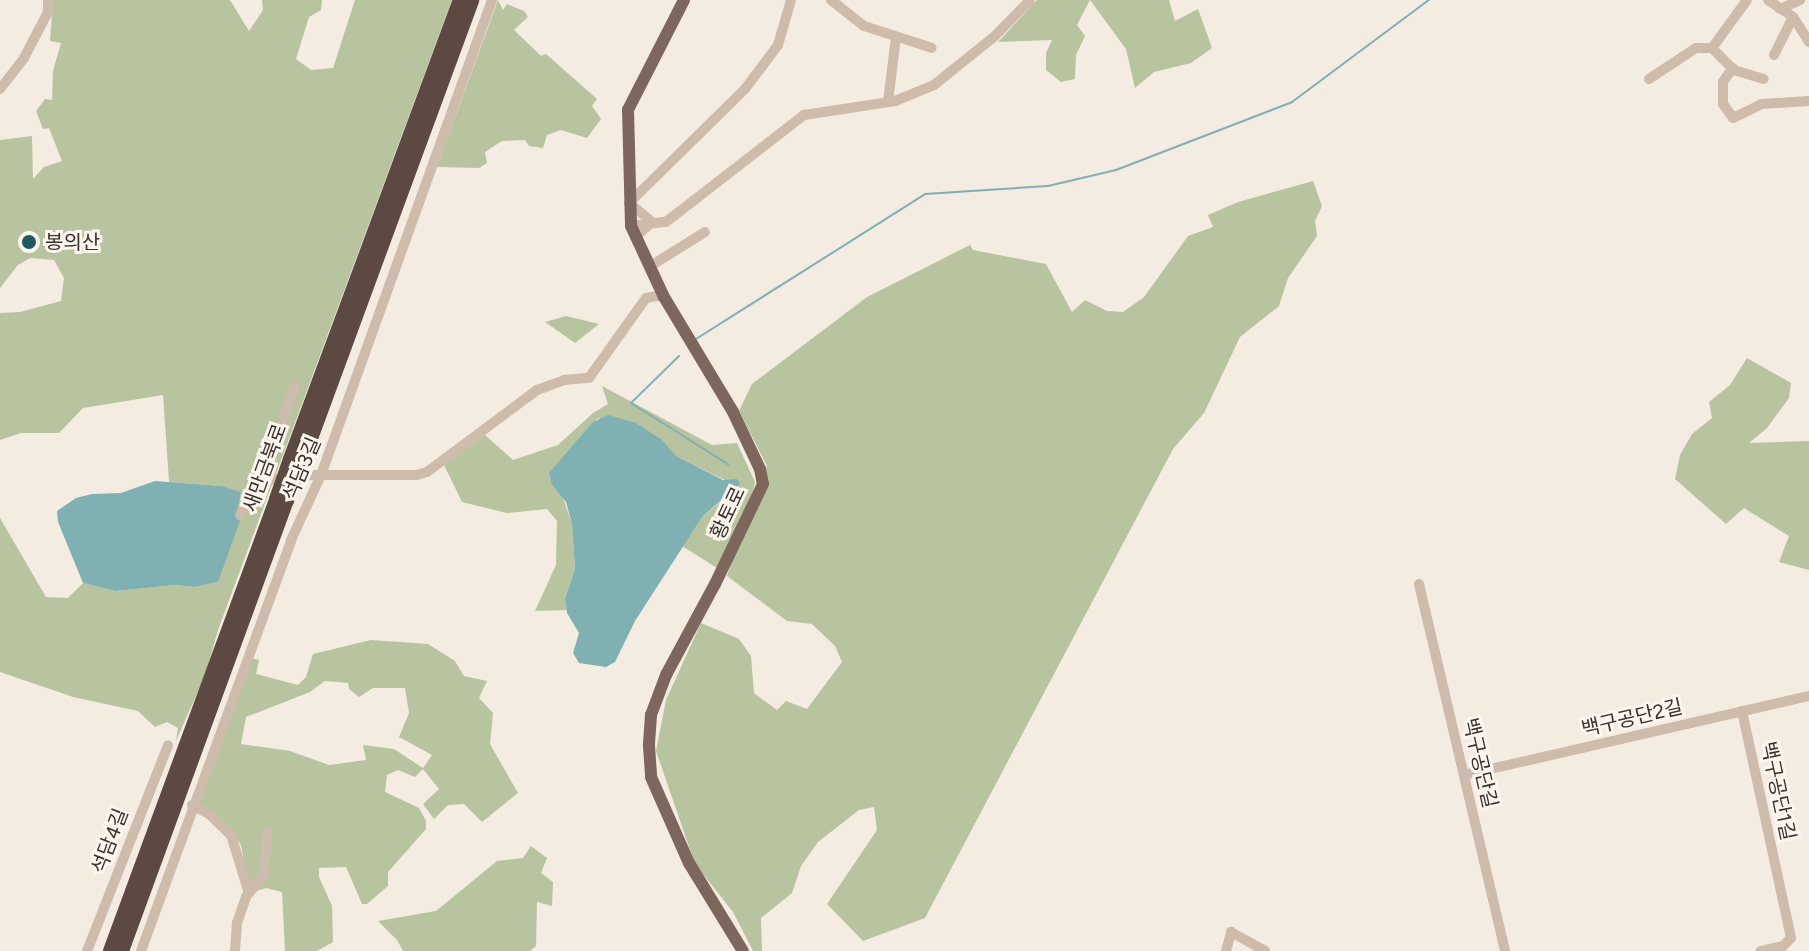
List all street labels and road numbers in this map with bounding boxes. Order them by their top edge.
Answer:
street label: 새만금북로 [238,421,292,515]
street label: 석담3길 [278,434,326,504]
street label: 황토로 [705,483,751,543]
street label: 백구공단2길 [1579,695,1685,741]
street label: 백구공단길 [1458,715,1502,811]
street label: 백구공단1길 [1756,739,1800,843]
street label: 석담4길 [87,805,133,877]

